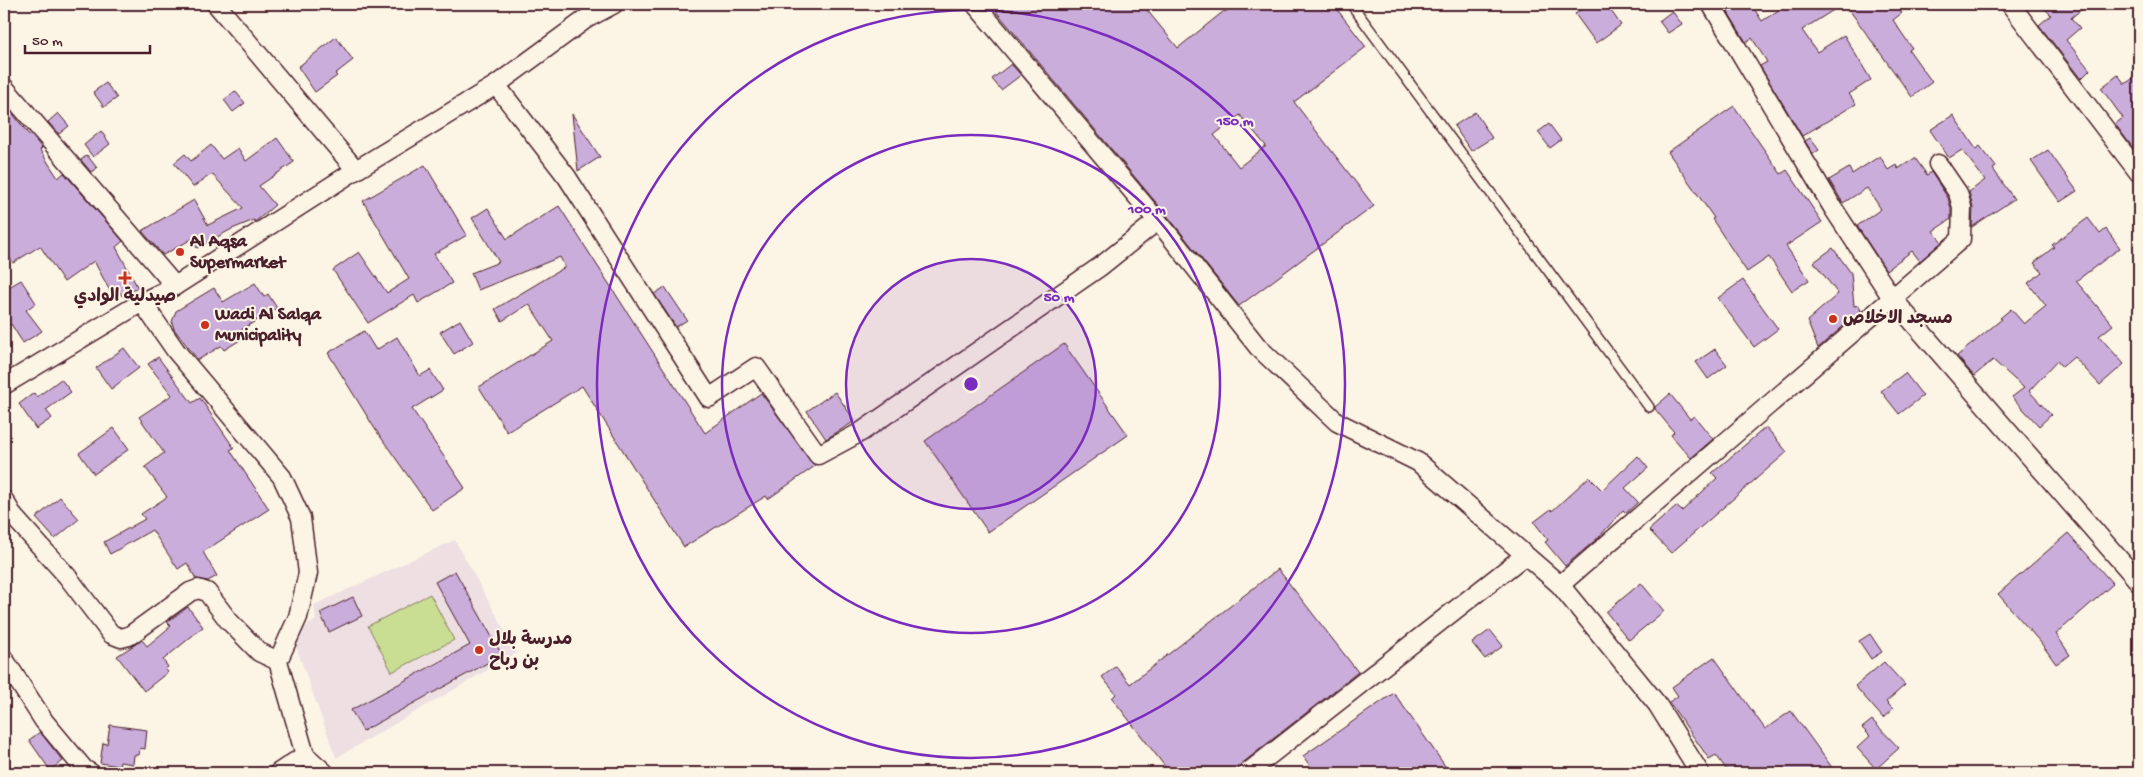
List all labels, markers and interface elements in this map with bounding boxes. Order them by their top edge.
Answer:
scale bar [25,22,150,54]
text: 50 m [32,33,63,51]
text: 150 m [1216,113,1254,131]
text: 100 m [1127,201,1166,219]
place label: Al Aqsa Supermarket [189,232,287,274]
marker: Al Aqsa Supermarket [174,246,186,258]
marker: صيدلية الوادي [119,272,131,284]
place label: صيدلية الوادي [74,286,176,309]
text: 50 m [1044,289,1075,307]
place label: Wadi Al Salqa Municipality [214,305,322,347]
place label: مسجد الاخلاص [1843,309,1953,330]
marker: مسجد الاخلاص [1827,313,1839,325]
marker: Wadi Al Salqa Municipality [199,319,211,331]
centre of rings [962,375,980,393]
place label: مدرسة بلال بن رباح [489,629,572,672]
marker: مدرسة بلال بن رباح [473,644,485,656]

